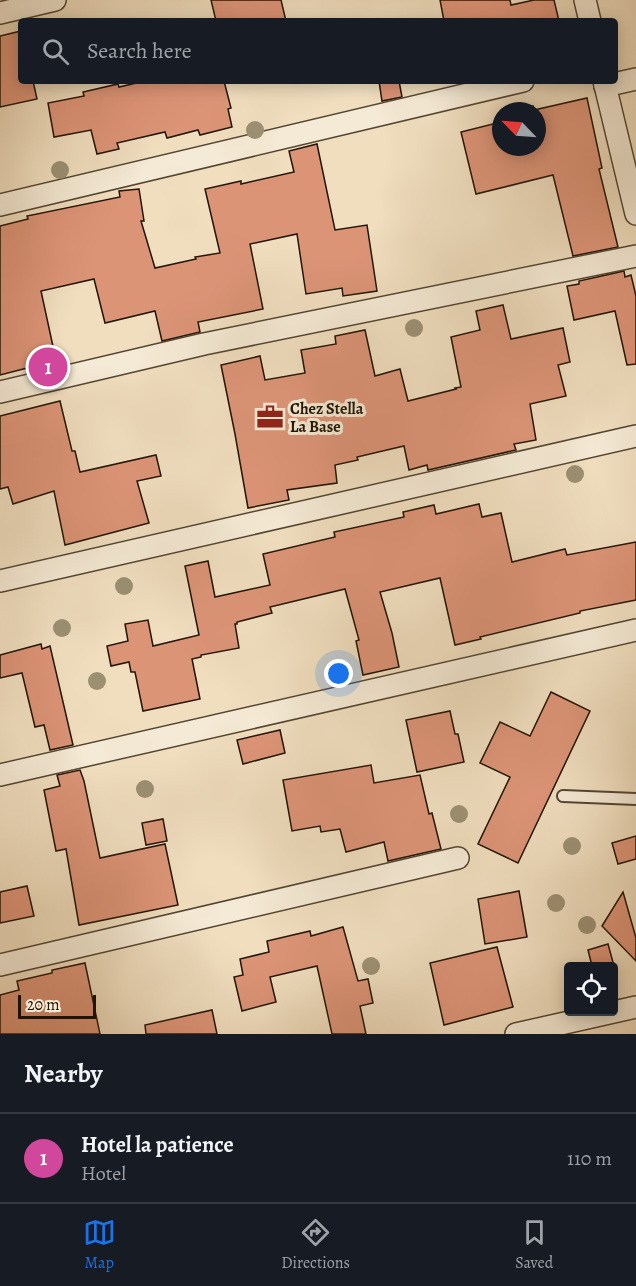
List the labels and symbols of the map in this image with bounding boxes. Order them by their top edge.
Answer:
north arrow [492,102,546,156]
pin: 1 [28,344,68,389]
place label: Chez Stella La Base [290,398,364,438]
office icon: Chez Stella La Base [255,402,285,432]
your location [324,659,353,688]
scale bar [18,992,96,1020]

